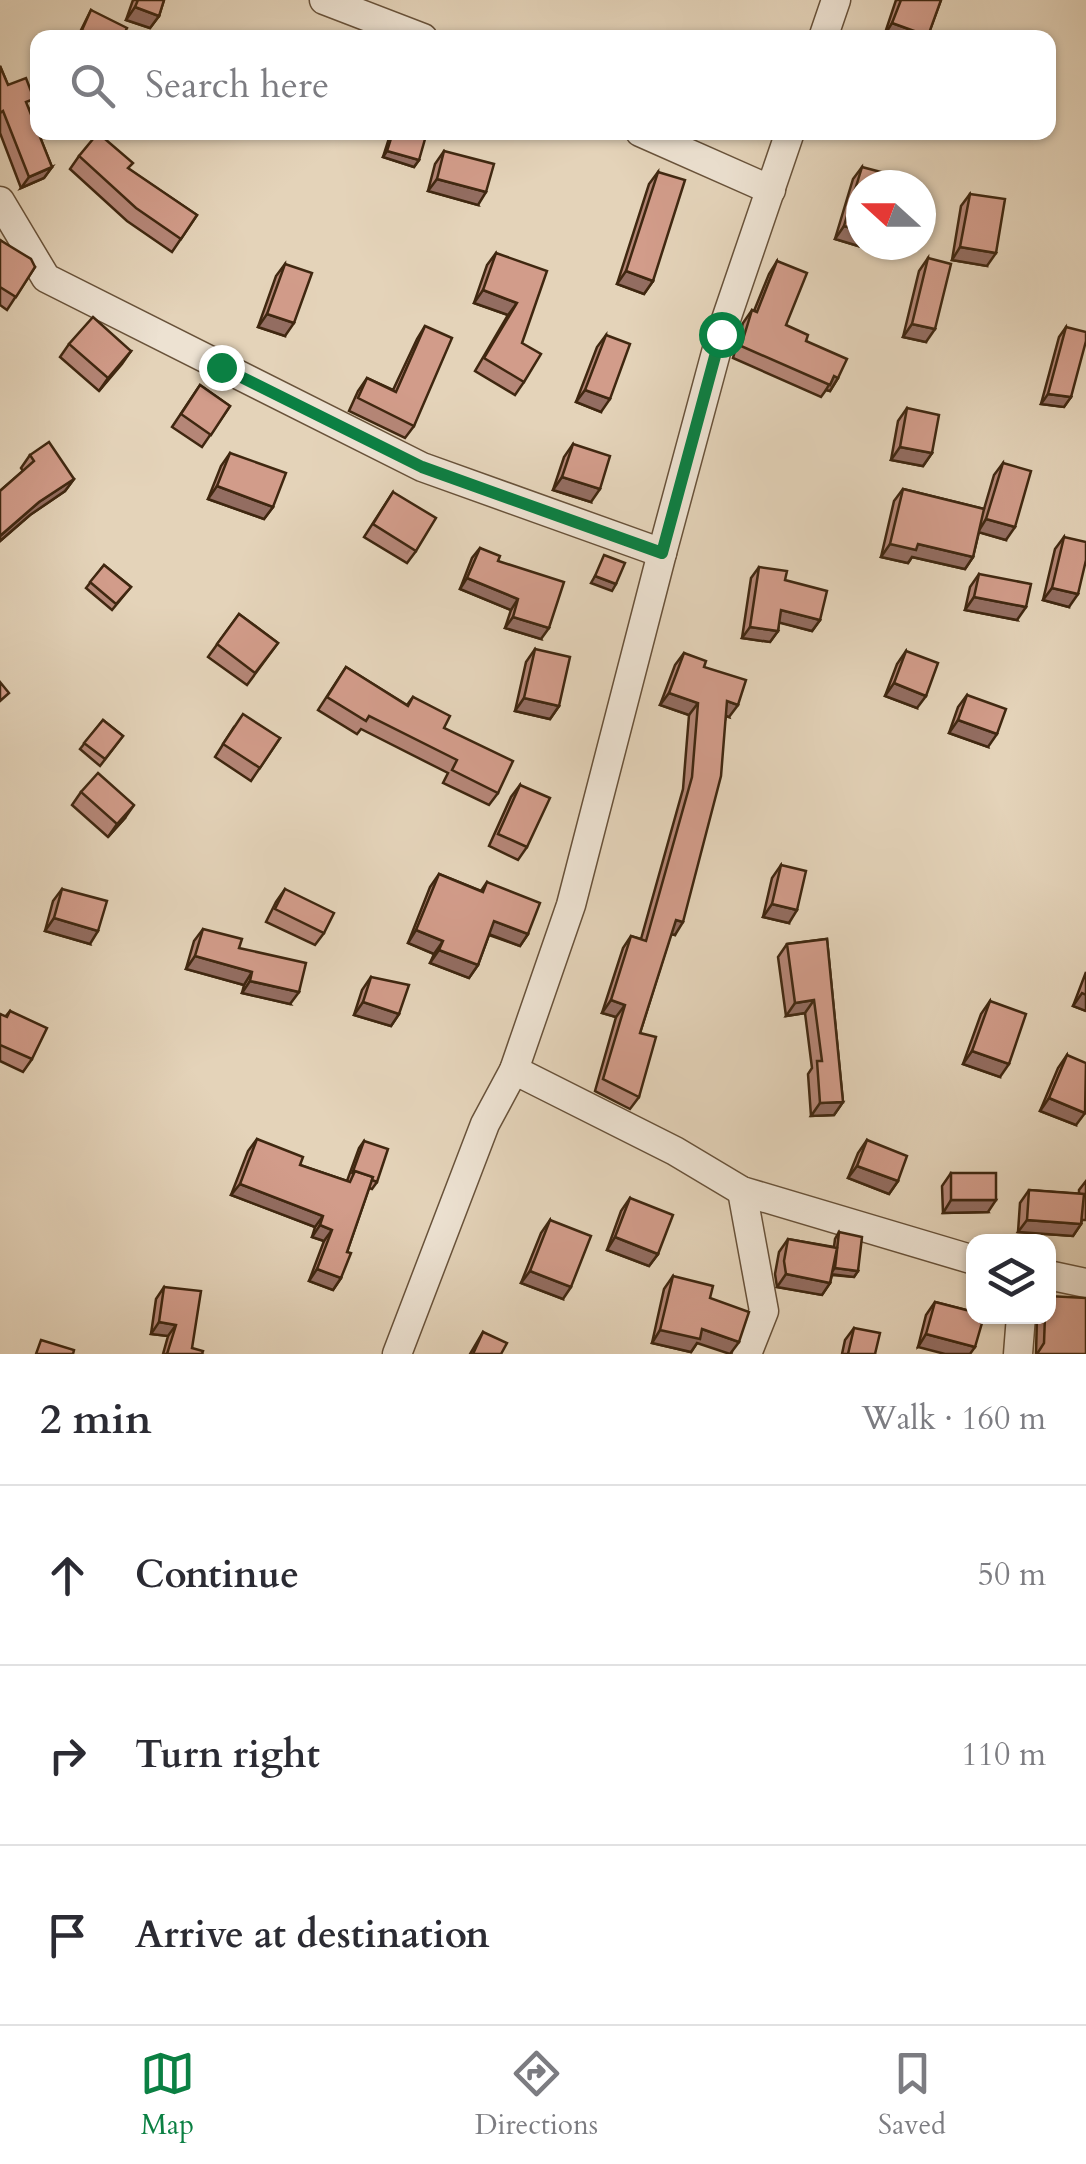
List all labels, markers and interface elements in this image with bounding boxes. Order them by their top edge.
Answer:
search box [30,30,1056,140]
icon: search [65,58,120,113]
text: Search here [145,59,329,111]
north arrow [846,170,936,260]
route start [699,312,745,358]
route end [199,345,245,391]
map controls [966,1234,1056,1324]
button: layers [966,1234,1056,1324]
text: 2 min [40,1391,152,1448]
text: Walk · 160 m [861,1397,1046,1441]
icon: ahead [40,1548,95,1603]
text: Continue [135,1549,299,1601]
text: 50 m [978,1553,1046,1597]
icon: right [40,1728,95,1783]
text: Turn right [135,1729,320,1781]
text: 110 m [961,1733,1046,1777]
icon: arrive [40,1908,95,1963]
text: Arrive at destination [135,1909,490,1961]
tab: Map [140,2046,195,2144]
tab: Directions [475,2046,598,2144]
tab: Saved [878,2046,946,2144]

